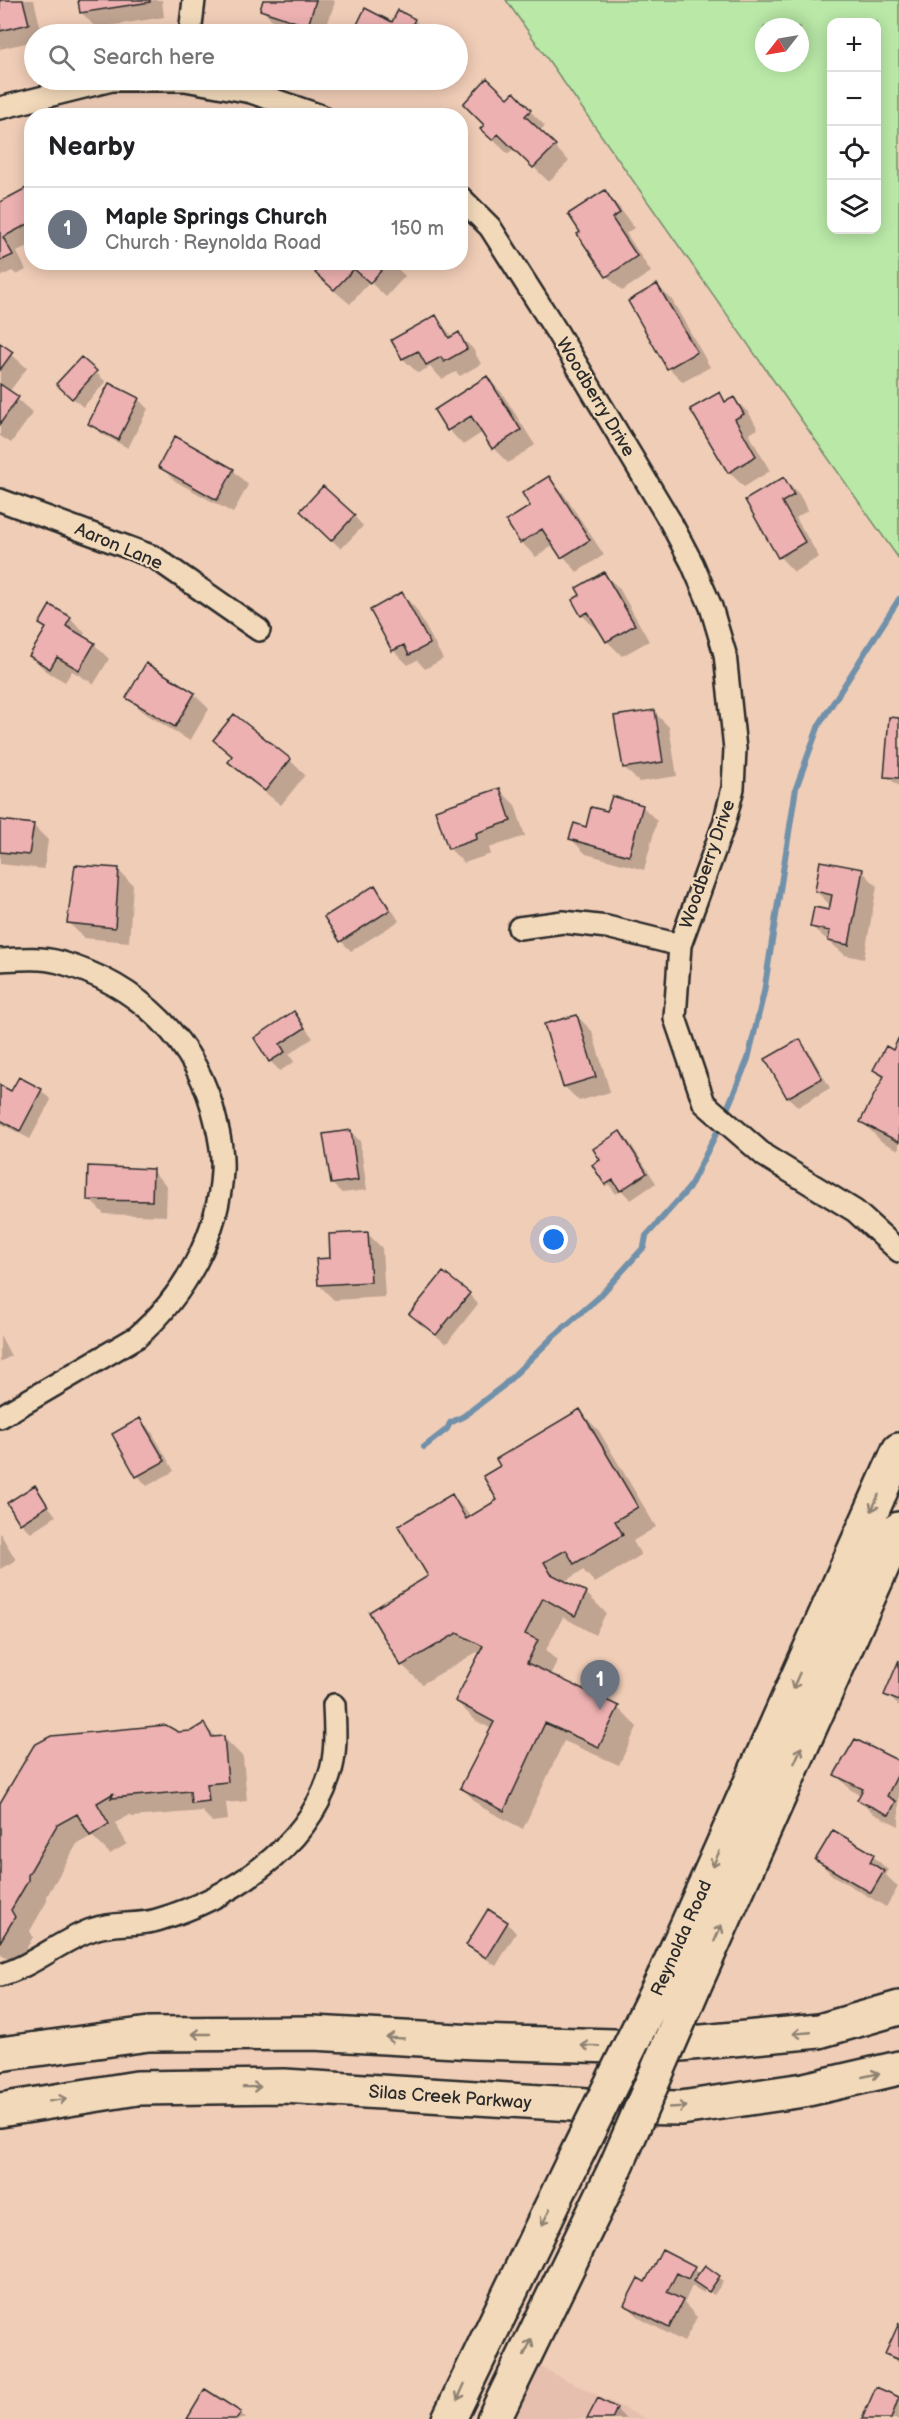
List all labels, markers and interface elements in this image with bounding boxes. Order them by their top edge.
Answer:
north arrow [755,18,809,72]
map controls [827,18,881,234]
button: + [827,18,881,72]
search box [24,24,468,90]
icon: search [45,41,78,74]
text: Search here [93,44,215,71]
button: − [827,72,881,126]
button: locate [827,126,881,180]
text: Nearby [48,132,135,163]
button: layers [827,180,881,234]
text: Maple Springs Church [105,204,327,231]
text: 1 [63,217,72,241]
text: 150 m [391,217,444,241]
text: Church · Reynolda Road [105,231,321,255]
street label: Woodberry Drive [552,334,640,461]
street label: Aaron Lane [72,519,166,574]
street label: Woodberry Drive [676,797,739,931]
your location [539,1225,568,1254]
one-way arrow [869,1494,880,1512]
pin: 1 [580,1660,620,1710]
one-way arrow [789,1672,801,1690]
one-way arrow [792,1746,804,1764]
one-way arrow [710,1850,722,1868]
street label: Reynolda Road [647,1877,716,1999]
one-way arrow [713,1924,724,1942]
one-way arrow [191,2028,211,2040]
one-way arrow [792,2028,812,2039]
one-way arrow [386,2032,406,2043]
one-way arrow [581,2040,601,2051]
one-way arrow [860,2069,880,2080]
one-way arrow [241,2081,261,2092]
street label: Silas Creek Parkway [368,2081,533,2114]
one-way arrow [47,2095,67,2106]
one-way arrow [668,2101,688,2112]
one-way arrow [540,2207,552,2225]
one-way arrow [522,2339,534,2356]
one-way arrow [455,2382,466,2400]

